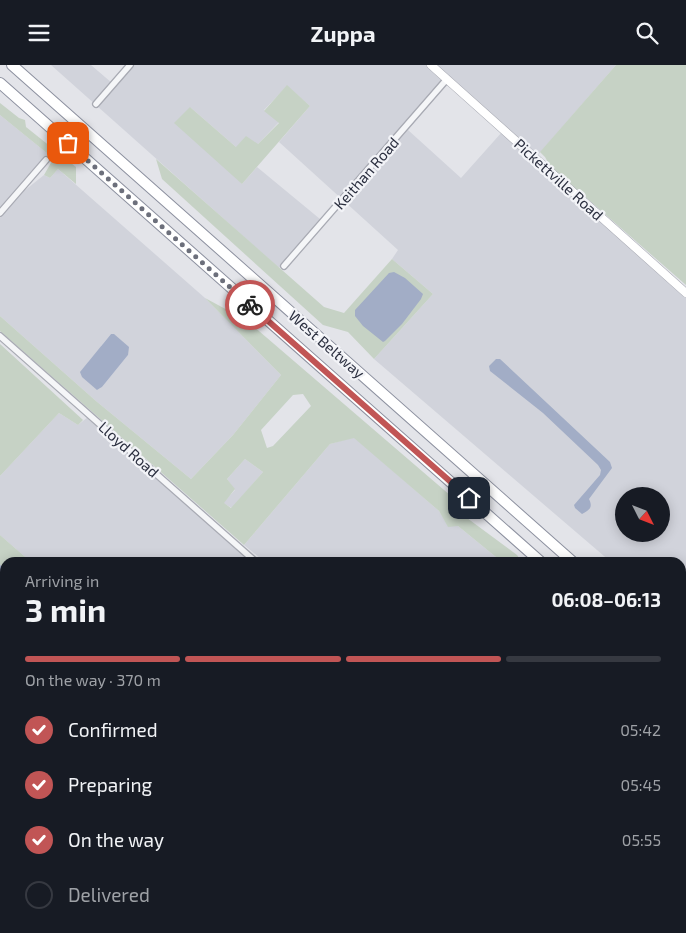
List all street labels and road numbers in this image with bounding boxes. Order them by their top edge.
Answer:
street label: Keithan Road [330,133,402,213]
street label: Pickettville Road [511,134,607,224]
street label: West Beltway [285,306,369,382]
street label: Lloyd Road [95,417,163,481]

